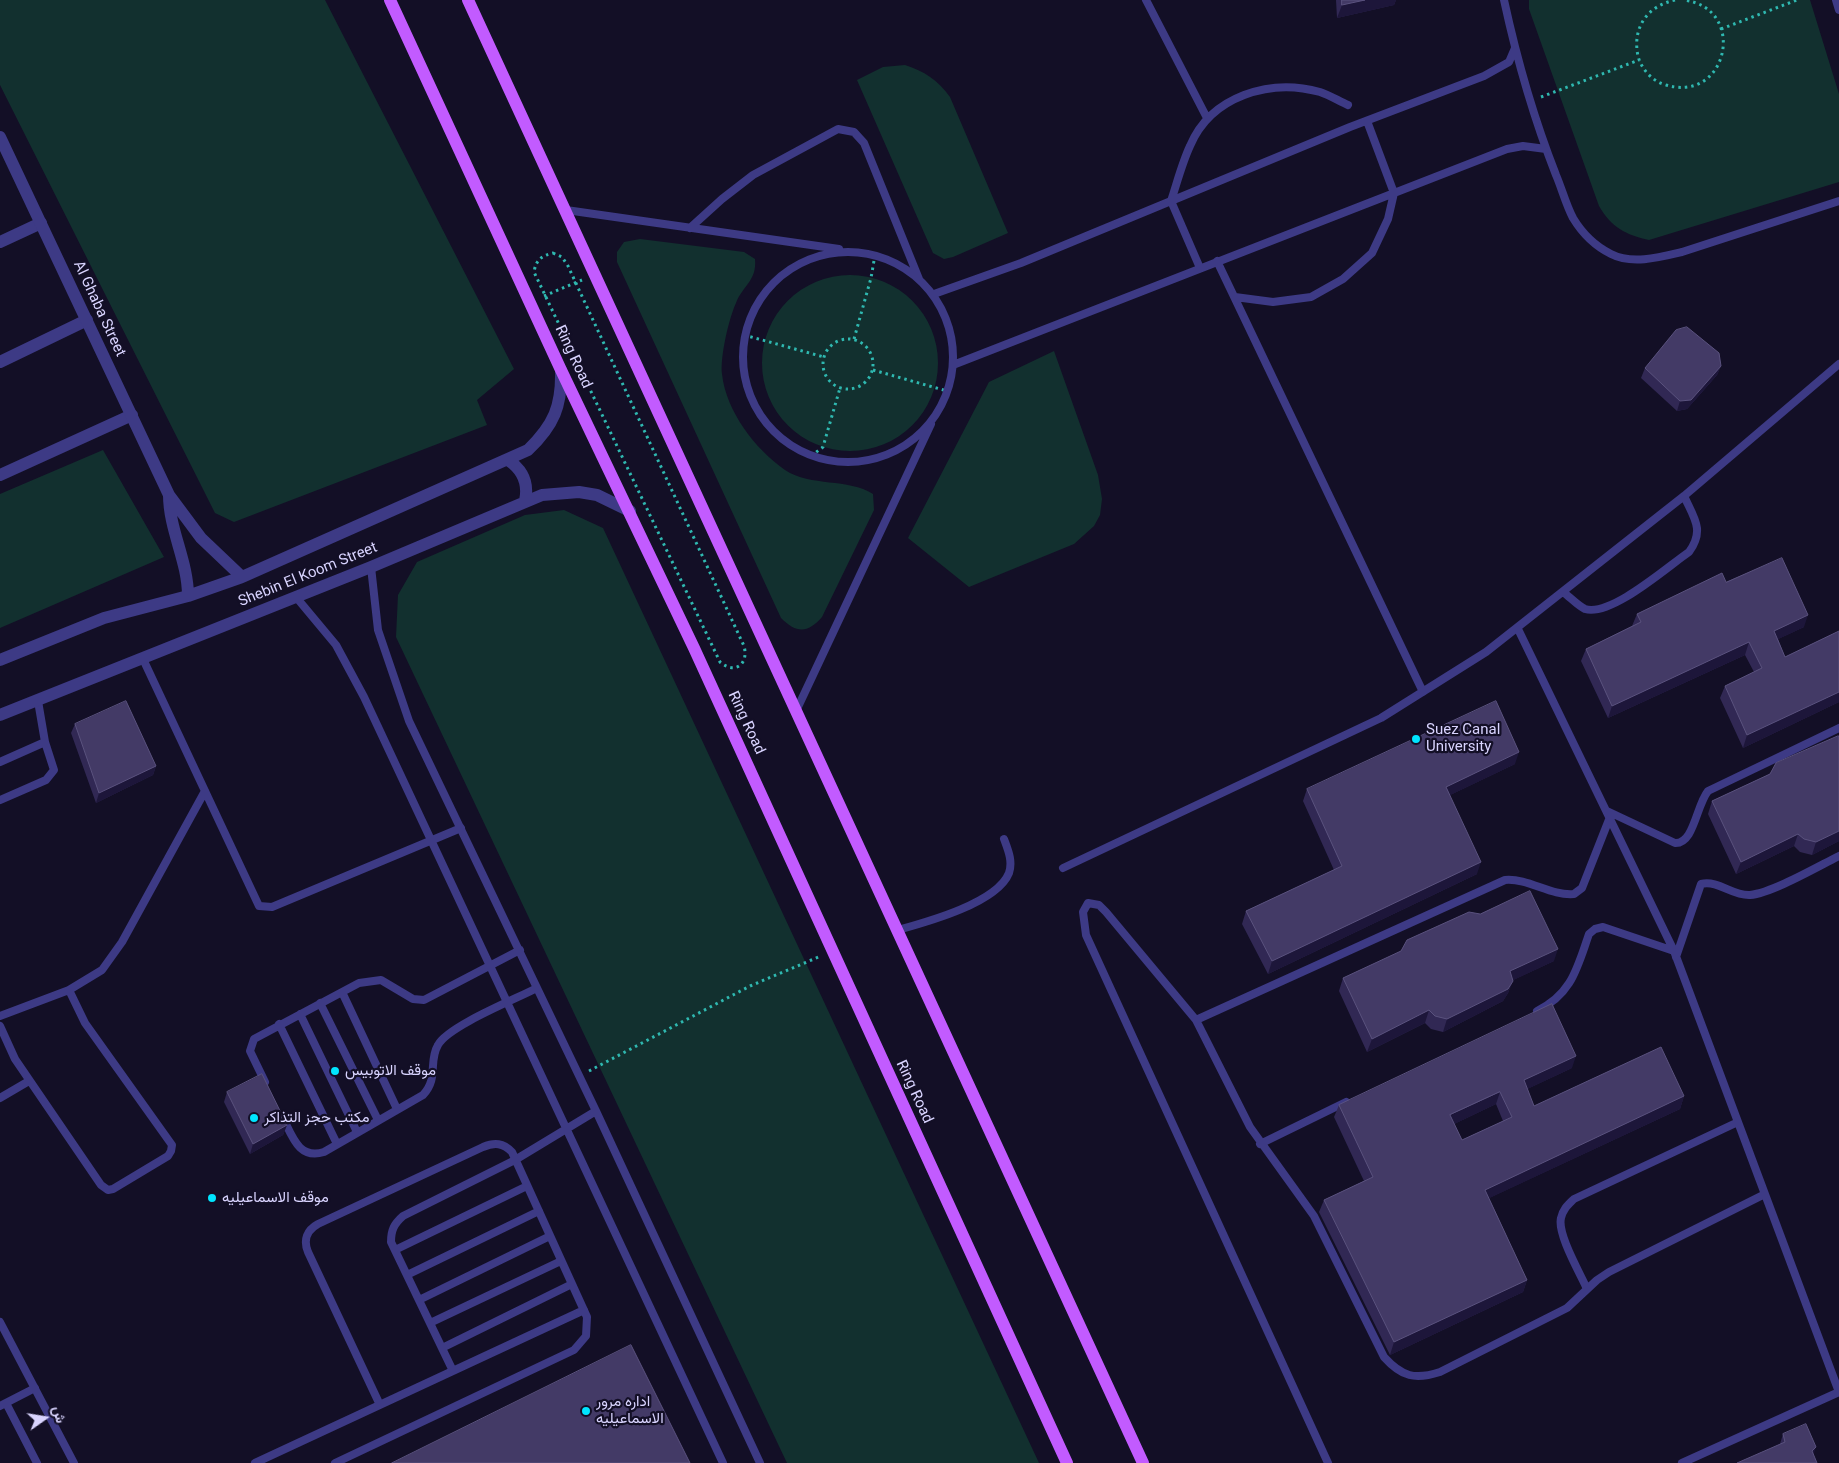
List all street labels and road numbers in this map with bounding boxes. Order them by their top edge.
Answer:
street label: Al Ghaba Street [69,258,129,360]
street label: Ring Road [551,323,595,391]
street label: Shebin El Koom Street [236,539,380,611]
street label: Ring Road [724,689,768,757]
street label: Ring Road [892,1058,936,1126]

